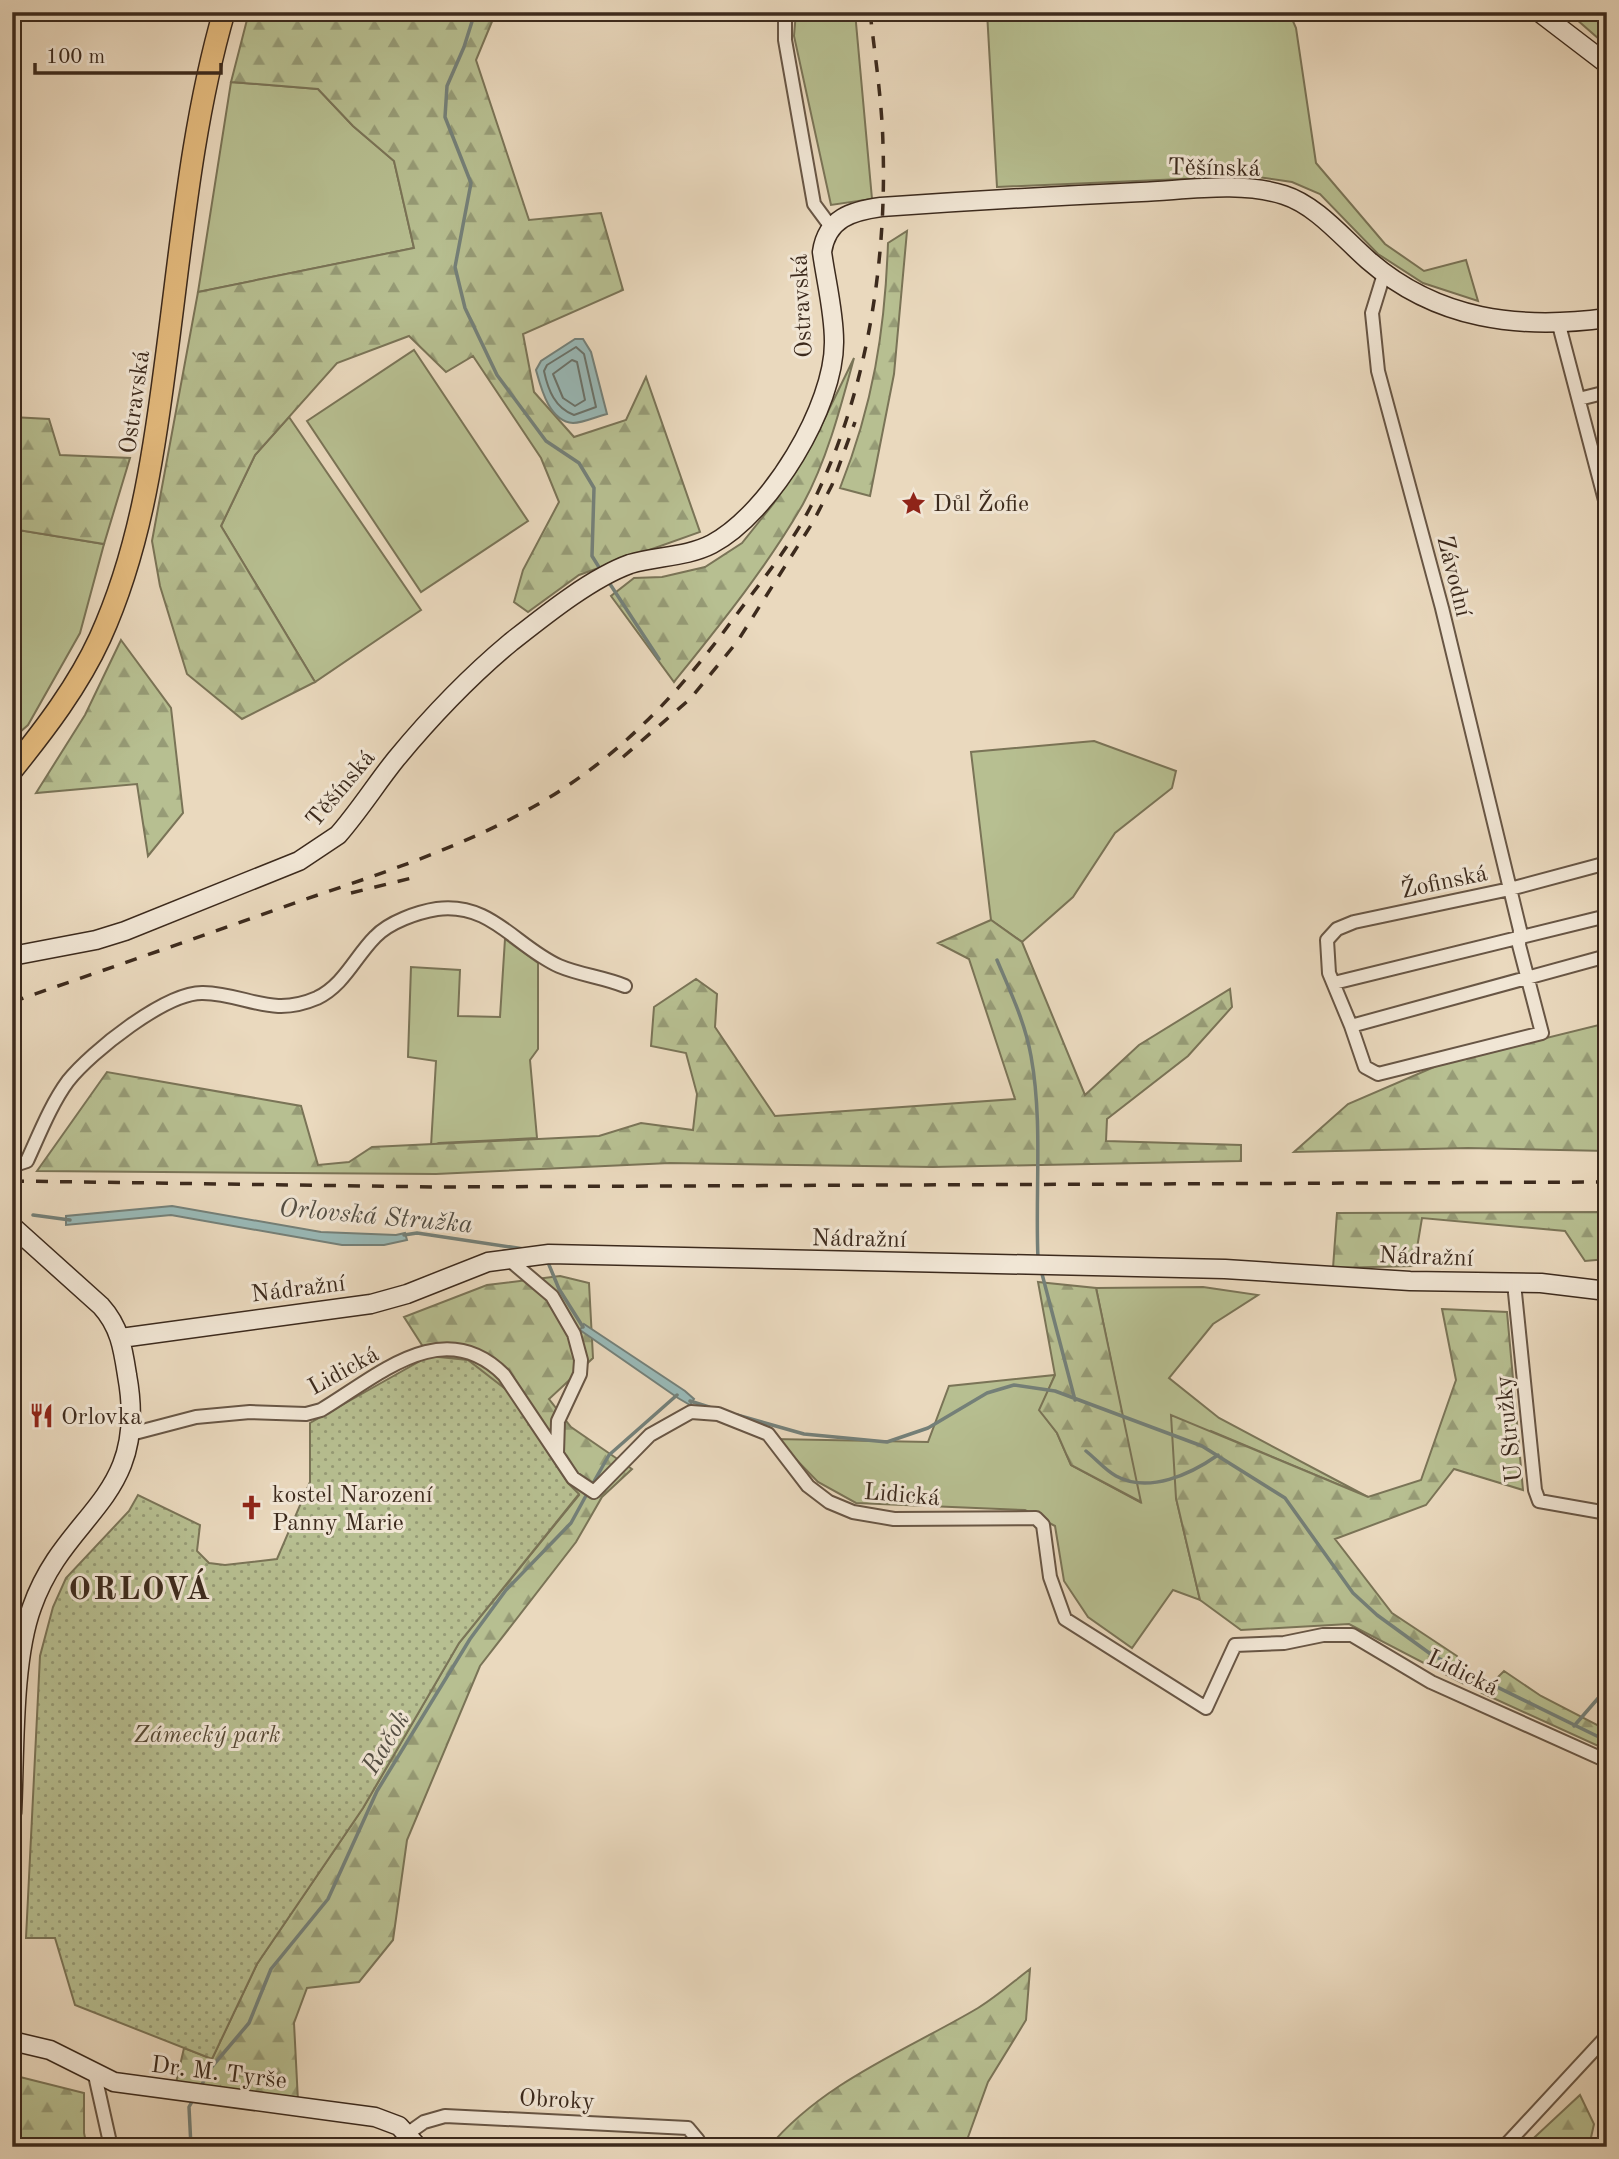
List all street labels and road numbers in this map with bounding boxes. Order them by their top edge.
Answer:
street label: Těšínská [1167,156,1261,182]
street label: Ostravská [788,253,818,358]
street label: Ostravská [117,349,155,455]
street label: Závodní [1431,534,1475,620]
street label: Těšínská [303,746,381,833]
street label: Žofinská [1398,858,1490,904]
street label: Nádražní [811,1227,907,1253]
street label: Nádražní [1378,1244,1474,1272]
street label: Nádražní [250,1272,347,1308]
street label: Lidická [305,1343,383,1401]
street label: U Stružky [1492,1374,1528,1483]
street label: Lidická [863,1481,941,1511]
street label: Lidická [1423,1646,1502,1701]
street label: Dr. M. Tyrše [149,2054,288,2094]
street label: Obroky [518,2087,596,2115]

